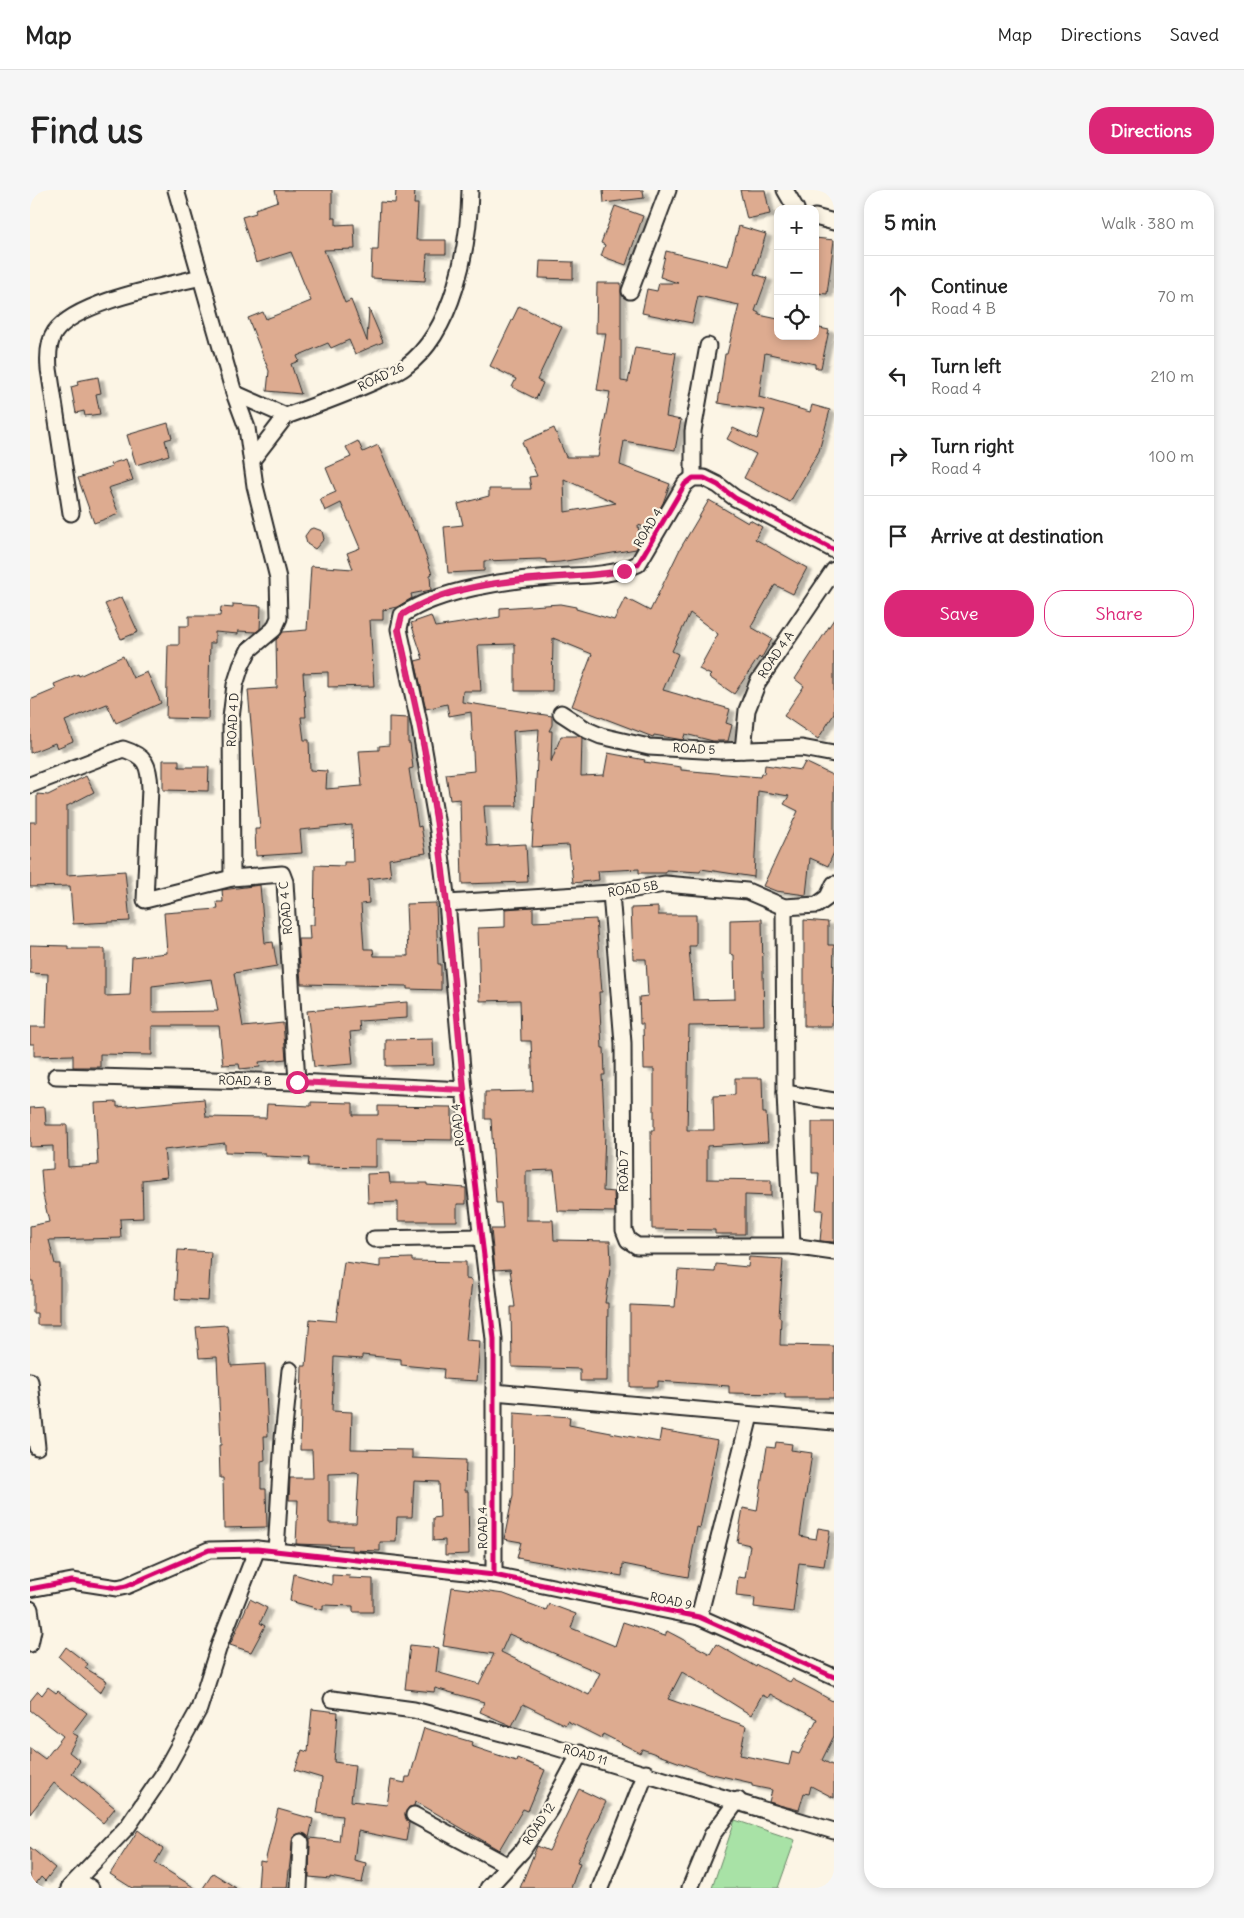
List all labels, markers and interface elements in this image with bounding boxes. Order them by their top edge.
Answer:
text: Map [25,20,72,50]
text: Map [997,23,1032,46]
text: Directions [1060,23,1142,46]
text: Saved [1170,23,1219,46]
button: Directions [1089,107,1214,154]
text: Find us [30,108,143,152]
map controls [774,205,819,340]
button: + [774,205,819,250]
text: 5 min [884,209,936,236]
text: Walk · 380 m [1101,213,1194,233]
button: − [774,250,819,295]
text: Continue [931,274,1008,298]
icon: ahead [884,282,912,310]
text: 70 m [1158,286,1194,306]
button: locate [774,295,819,340]
text: Road 4 B [931,298,996,318]
text: Turn left [931,354,1001,378]
street label: ROAD 26 [355,359,406,394]
icon: left [884,362,912,390]
text: 210 m [1151,366,1194,386]
text: Road 4 [931,378,982,398]
text: Turn right [931,434,1014,458]
icon: right [884,442,912,470]
text: 100 m [1149,446,1194,466]
text: Road 4 [931,458,982,478]
street label: ROAD 4 [630,505,665,550]
icon: arrive [884,522,912,550]
text: Arrive at destination [931,524,1104,548]
route end [613,560,636,583]
button: Save [884,590,1034,637]
button: Share [1044,590,1194,637]
street label: ROAD 4 A [754,628,797,681]
street label: ROAD 4 D [224,693,241,747]
street label: ROAD 5 [672,740,716,757]
street label: ROAD 5B [607,877,659,900]
street label: ROAD 4 C [276,881,295,935]
route start [286,1071,309,1094]
street label: ROAD 4 B [218,1073,272,1088]
street label: ROAD 4 [448,1103,467,1147]
street label: ROAD 7 [616,1150,631,1192]
street label: ROAD 4 [475,1506,490,1550]
street label: ROAD 9 [649,1589,694,1612]
street label: ROAD 11 [561,1741,609,1768]
street label: ROAD 12 [519,1799,558,1848]

